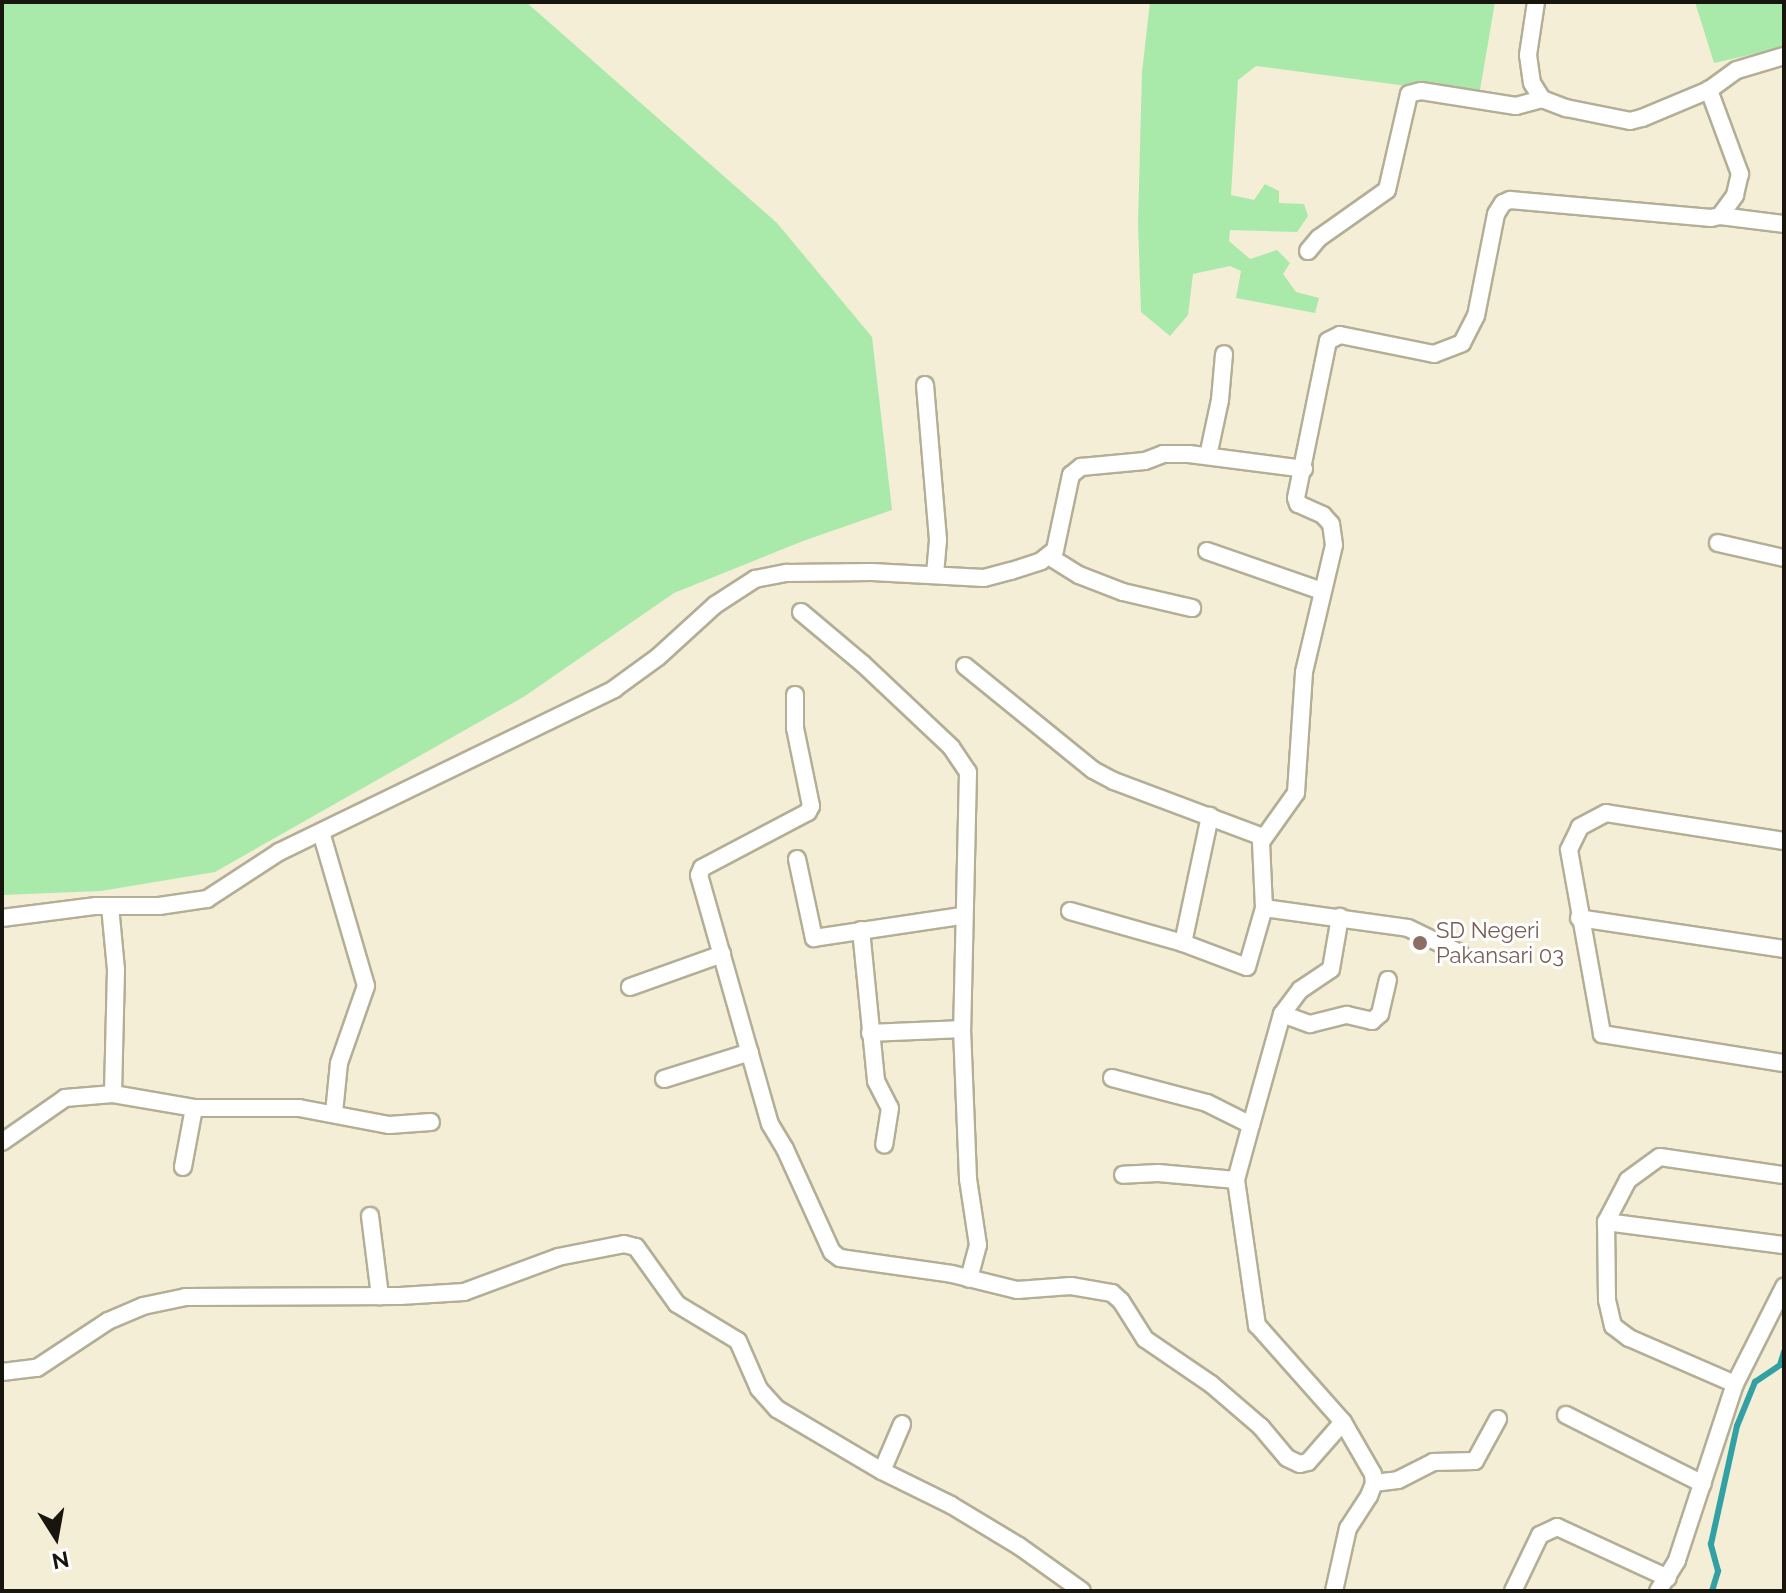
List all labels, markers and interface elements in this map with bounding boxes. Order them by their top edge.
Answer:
place label: SD Negeri Pakansari 03 [1436,917,1564,968]
marker: SD Negeri Pakansari 03 [1411,934,1429,952]
north arrow [16,1497,96,1577]
text: N [50,1546,71,1575]

